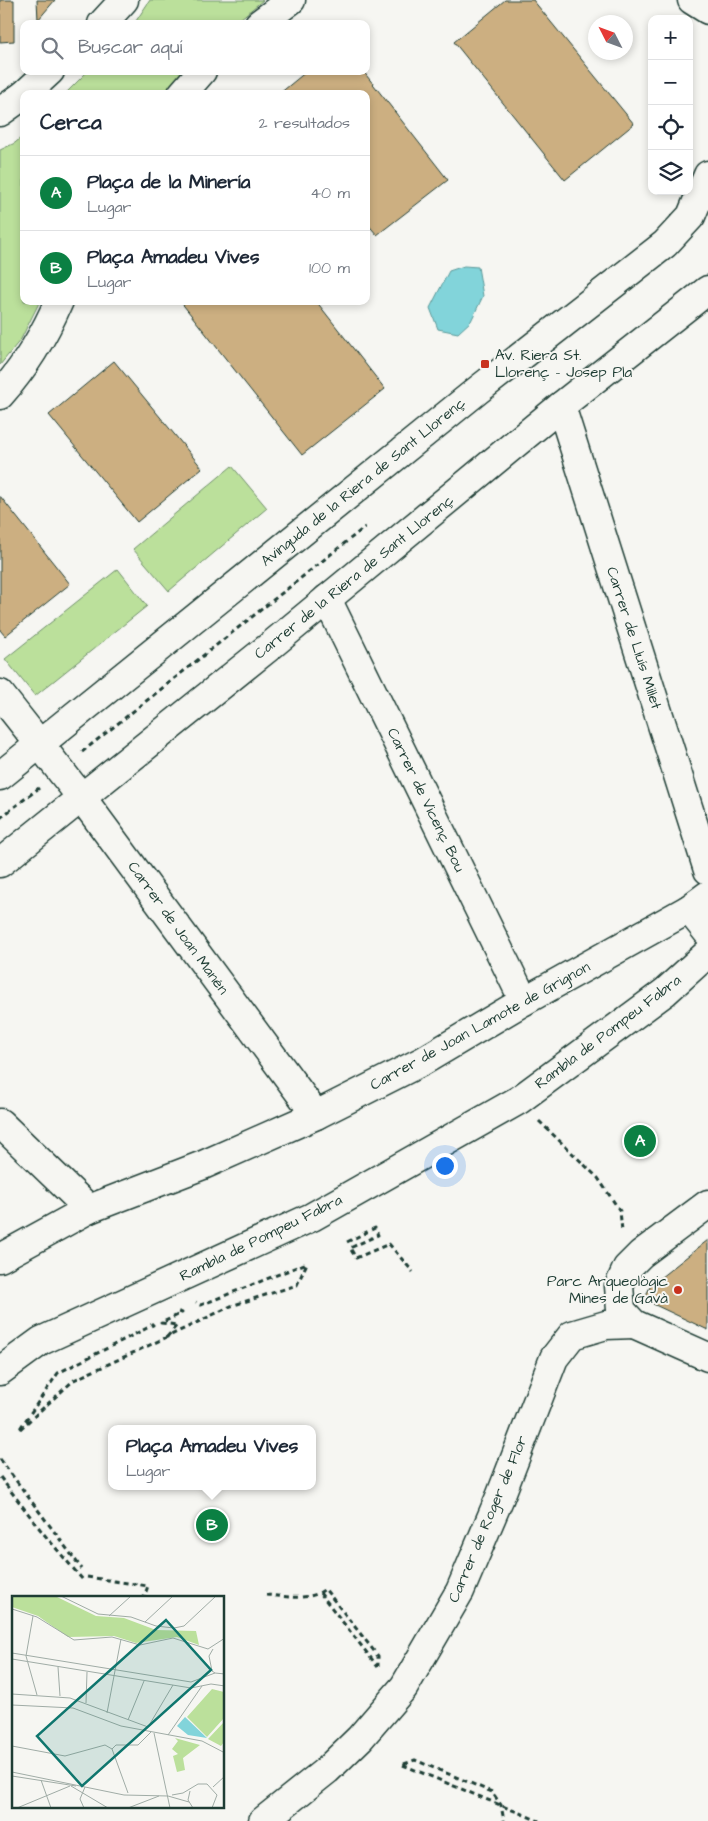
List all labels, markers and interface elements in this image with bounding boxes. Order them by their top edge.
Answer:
north arrow [588,15,633,60]
map controls [648,15,693,195]
button: + [648,15,693,60]
search box [20,20,370,75]
icon: search [38,34,66,62]
text: Buscar aquí [78,34,182,61]
button: − [648,60,693,105]
button: locate [648,105,693,150]
text: Cerca [40,108,102,137]
text: 2 resultados [258,112,350,134]
button: layers [648,150,693,195]
text: Plaça de la Minería [87,169,250,196]
text: A [51,182,61,204]
text: 40 m [310,182,350,204]
text: Lugar [87,196,131,218]
text: Plaça Amadeu Vives [87,244,259,271]
text: B [50,257,62,279]
text: 100 m [309,257,350,279]
text: Lugar [87,271,131,293]
place label: Av. Riera St. Llorenç - Josep Pla [495,345,633,383]
marker: Av. Riera St. Llorenç - Josep Pla [479,358,491,370]
street label: Avinguda de la Riera de Sant Llorenç [256,392,471,572]
street label: Carrer de la Riera de Sant Llorenç [250,489,459,664]
street label: Carrer de Lluís Millet [601,564,667,712]
street label: Carrer de Vicenç Bou [382,724,470,876]
street label: Carrer de Joan Manén [123,857,234,999]
street label: Carrer de Joan Lamote de Grignon [366,956,595,1096]
street label: Rambla de Pompeu Fabra [530,970,686,1094]
pin: A [624,1122,656,1160]
your location [432,1153,458,1179]
street label: Rambla de Pompeu Fabra [176,1189,346,1287]
place label: Parc Arqueològic Mines de Gavà [547,1271,669,1309]
marker: Parc Arqueològic Mines de Gavà [672,1284,684,1296]
popup [108,1425,316,1490]
street label: Carrer de Roger de Flor [443,1432,534,1606]
text: Plaça Amadeu Vives [126,1433,298,1460]
text: Lugar [126,1460,170,1482]
pin: B [196,1506,228,1544]
inset map [12,1596,225,1808]

